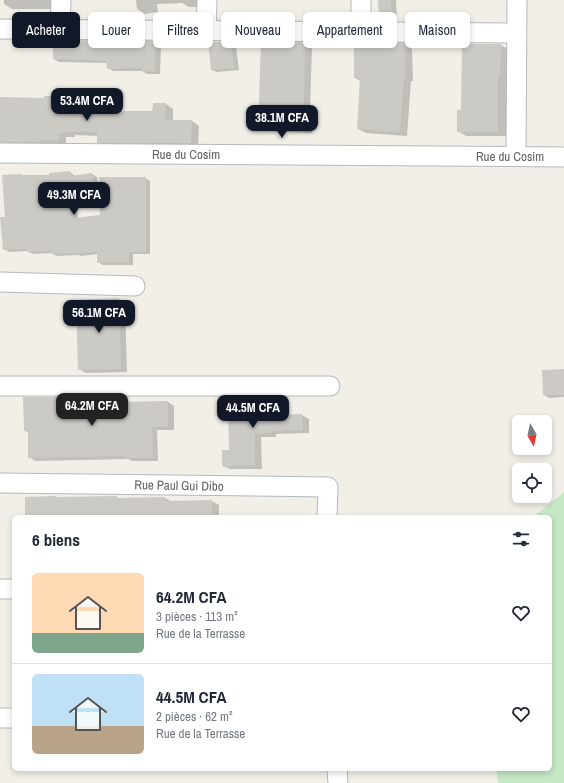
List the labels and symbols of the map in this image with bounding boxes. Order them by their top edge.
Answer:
pin: 53.4M CFA [41,88,133,122]
pin: 38.1M CFA [236,105,328,139]
street label: Rue du Cosim [152,146,220,163]
street label: Rue du Cosim [476,148,544,165]
pin: 49.3M CFA [28,182,120,216]
pin: 56.1M CFA [53,300,145,334]
pin: 64.2M CFA [46,393,138,427]
pin: 44.5M CFA [207,395,299,429]
north arrow [512,415,552,455]
street label: Rue Paul Gui Dibo [134,476,224,495]

